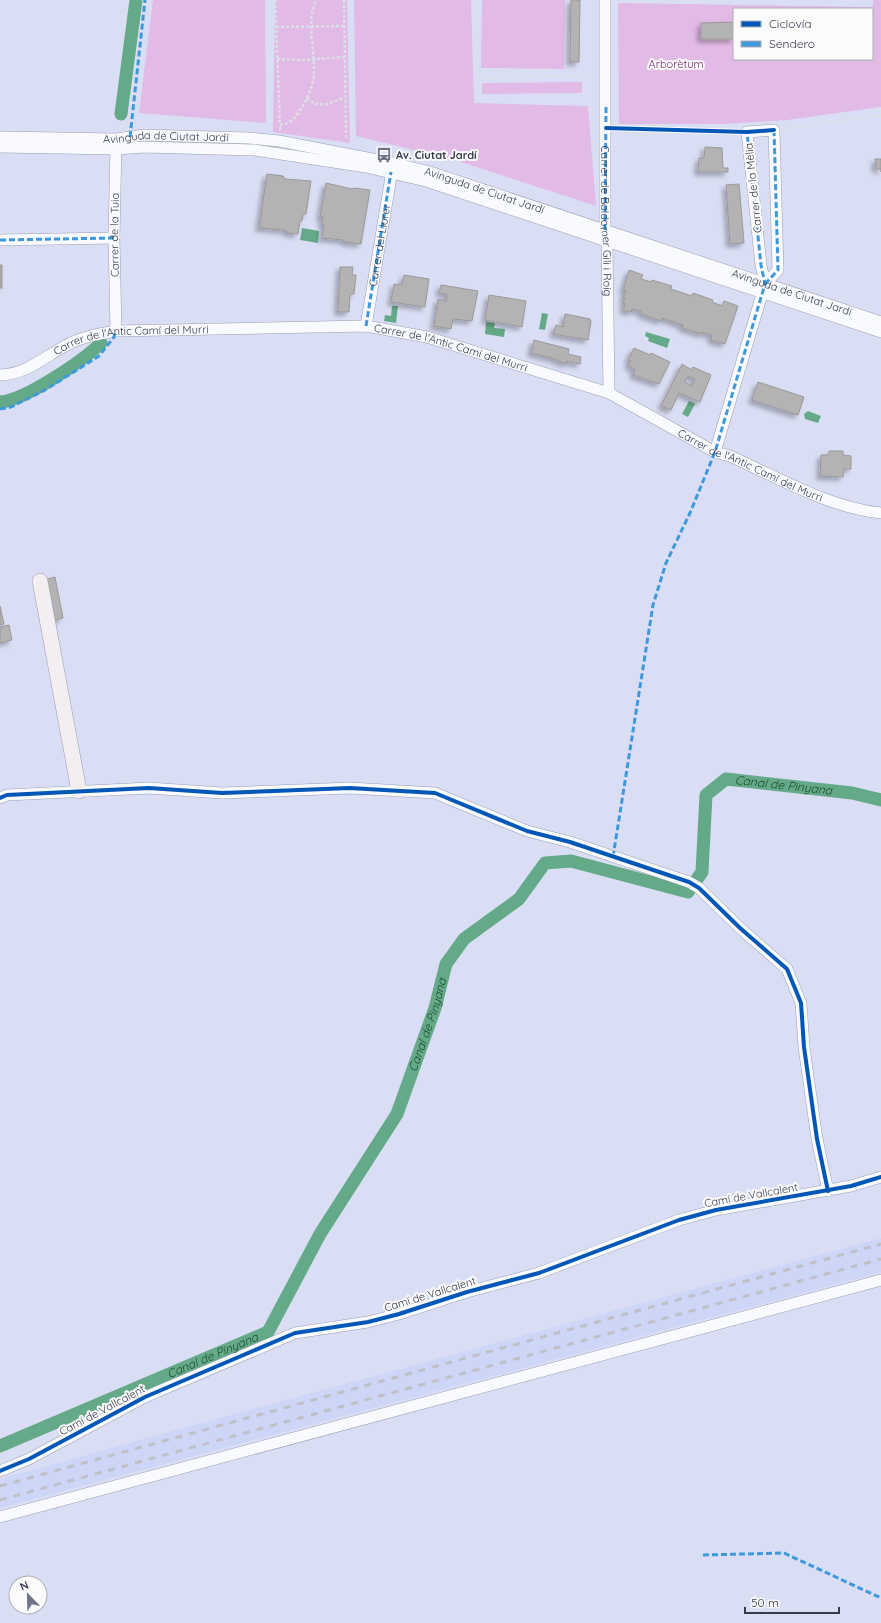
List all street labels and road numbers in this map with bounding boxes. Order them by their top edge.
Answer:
street label: Avinguda de Ciutat Jardí [103,128,229,146]
street label: Carrer de la Mèlia [741,142,765,234]
street label: Carrer de Baldomer Gili i Roig [597,145,615,296]
street label: Avinguda de Ciutat Jardí [423,164,547,217]
street label: Carrer de la Tuia [107,193,122,277]
street label: Carrer del Llorer [366,202,393,287]
street label: Avinguda de Ciutat Jardí [730,266,854,319]
street label: Carrer de l'Antic Camí del Murri [373,321,529,374]
street label: Carrer de l'Antic Camí del Murri [51,322,209,358]
street label: Carrer de l'Antic Camí del Murri [675,426,825,505]
street label: Camí de Vallcalent [703,1180,799,1210]
street label: Camí de Vallcalent [383,1273,478,1315]
street label: Camí de Vallcalent [57,1381,147,1438]

